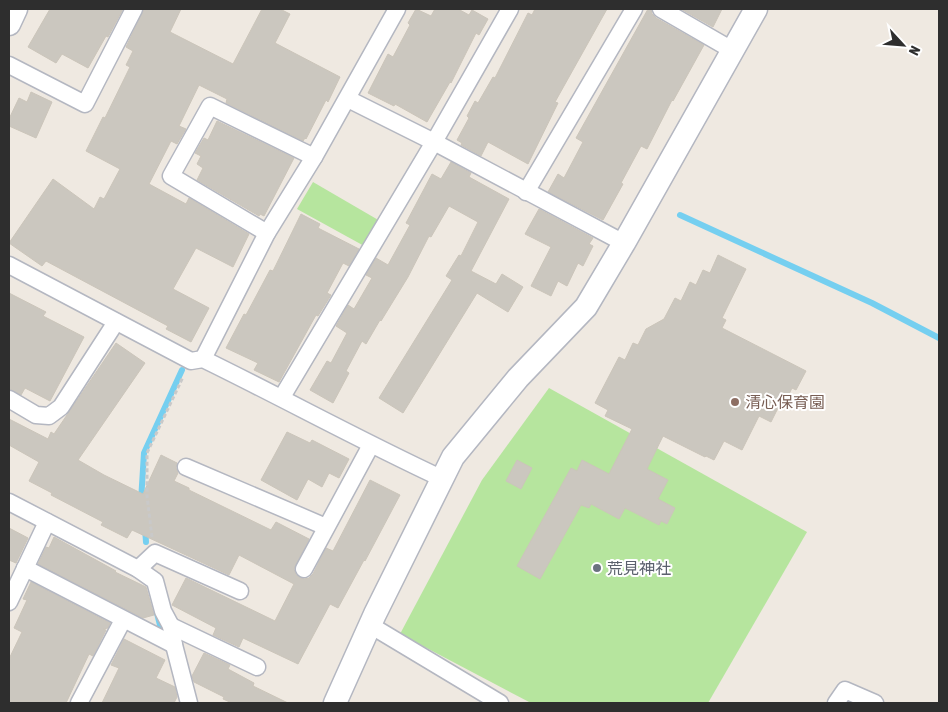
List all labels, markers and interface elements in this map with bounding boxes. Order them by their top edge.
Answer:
north arrow [878,20,928,70]
text: N [906,43,924,58]
place label: 清心保育園 [745,393,825,411]
marker: 清心保育園 [729,396,741,408]
place label: 荒見神社 [607,559,671,577]
marker: 荒見神社 [591,562,603,574]

